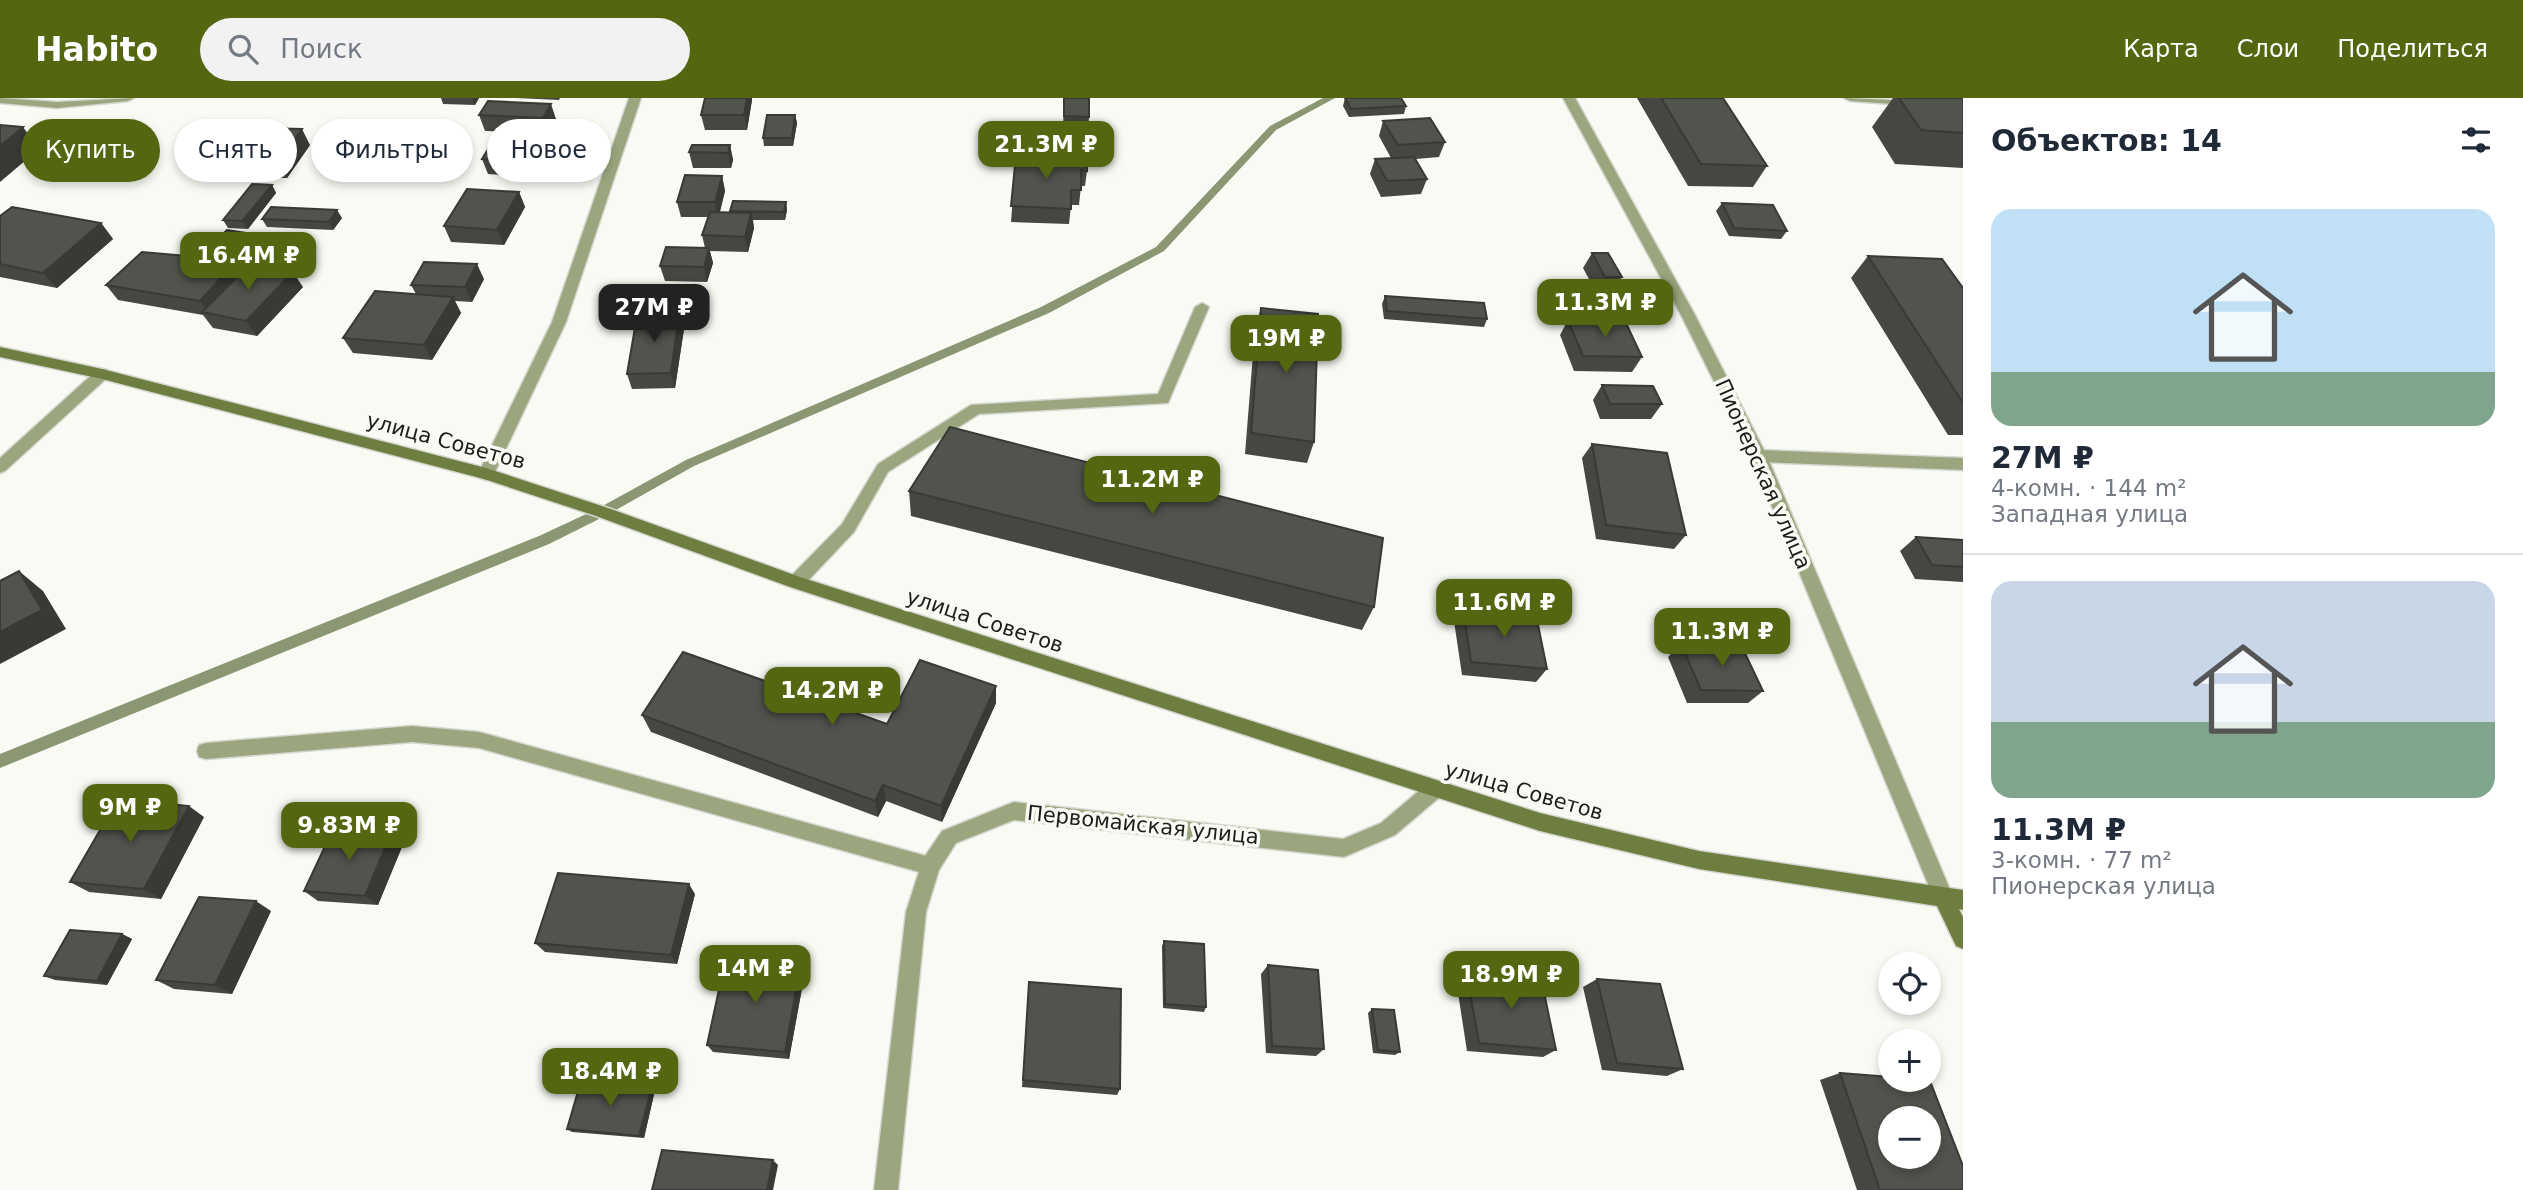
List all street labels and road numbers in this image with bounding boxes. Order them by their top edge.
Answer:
street label: Пионерская улица [1710,375,1816,573]
street label: улица Советов [364,408,528,474]
street label: улица Советов [903,584,1067,658]
street label: улица Советов [1442,757,1606,825]
street label: Первомайская улица [1026,801,1260,849]

